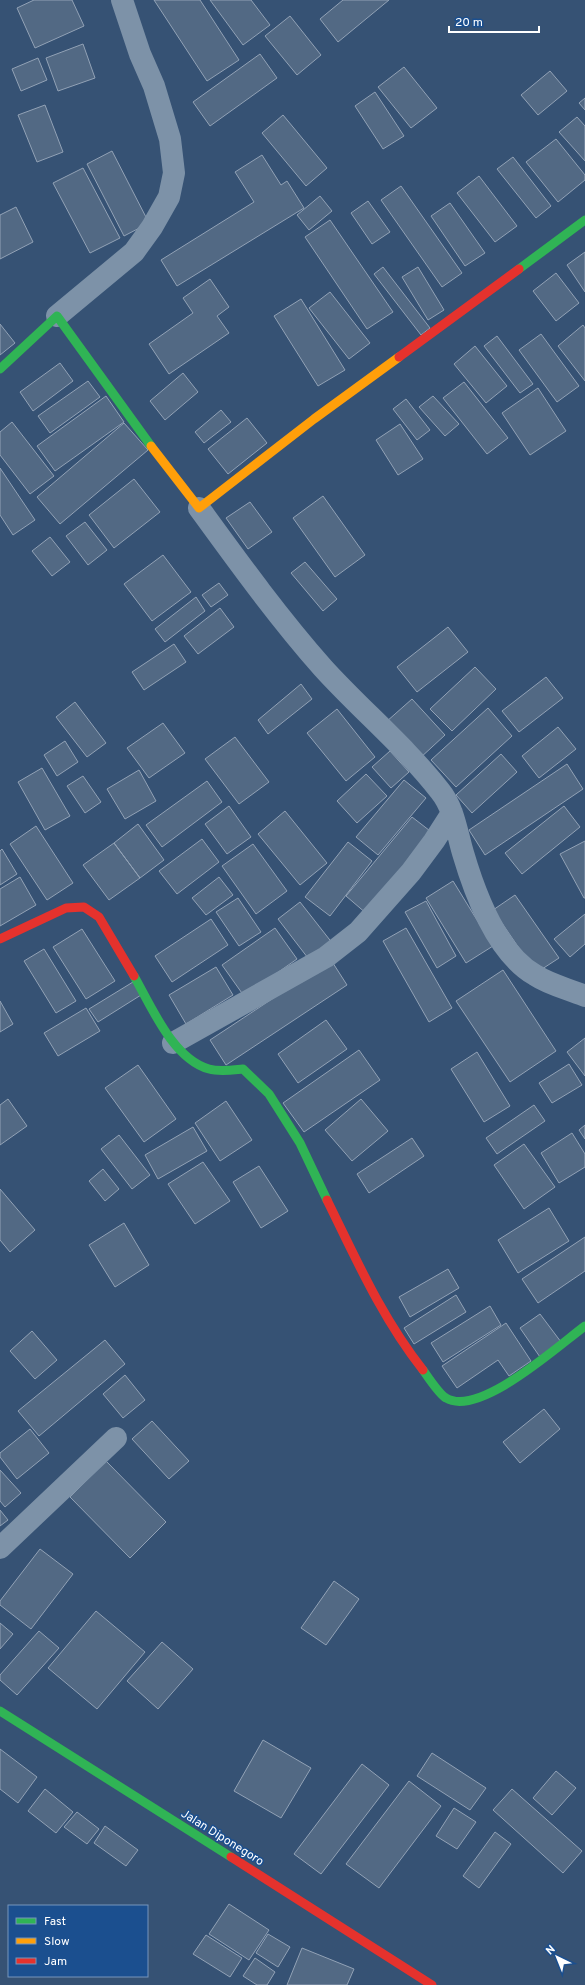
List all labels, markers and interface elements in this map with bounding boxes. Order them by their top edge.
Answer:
scale bar [449,8,539,34]
text: 20 m [455,15,483,31]
street label: Jalan Diponegoro [178,1806,267,1870]
legend [8,1905,148,1977]
text: Fast [44,1914,66,1930]
text: Slow [44,1934,70,1950]
north arrow [537,1937,577,1977]
text: N [543,1943,559,1958]
text: Jam [44,1954,67,1970]

